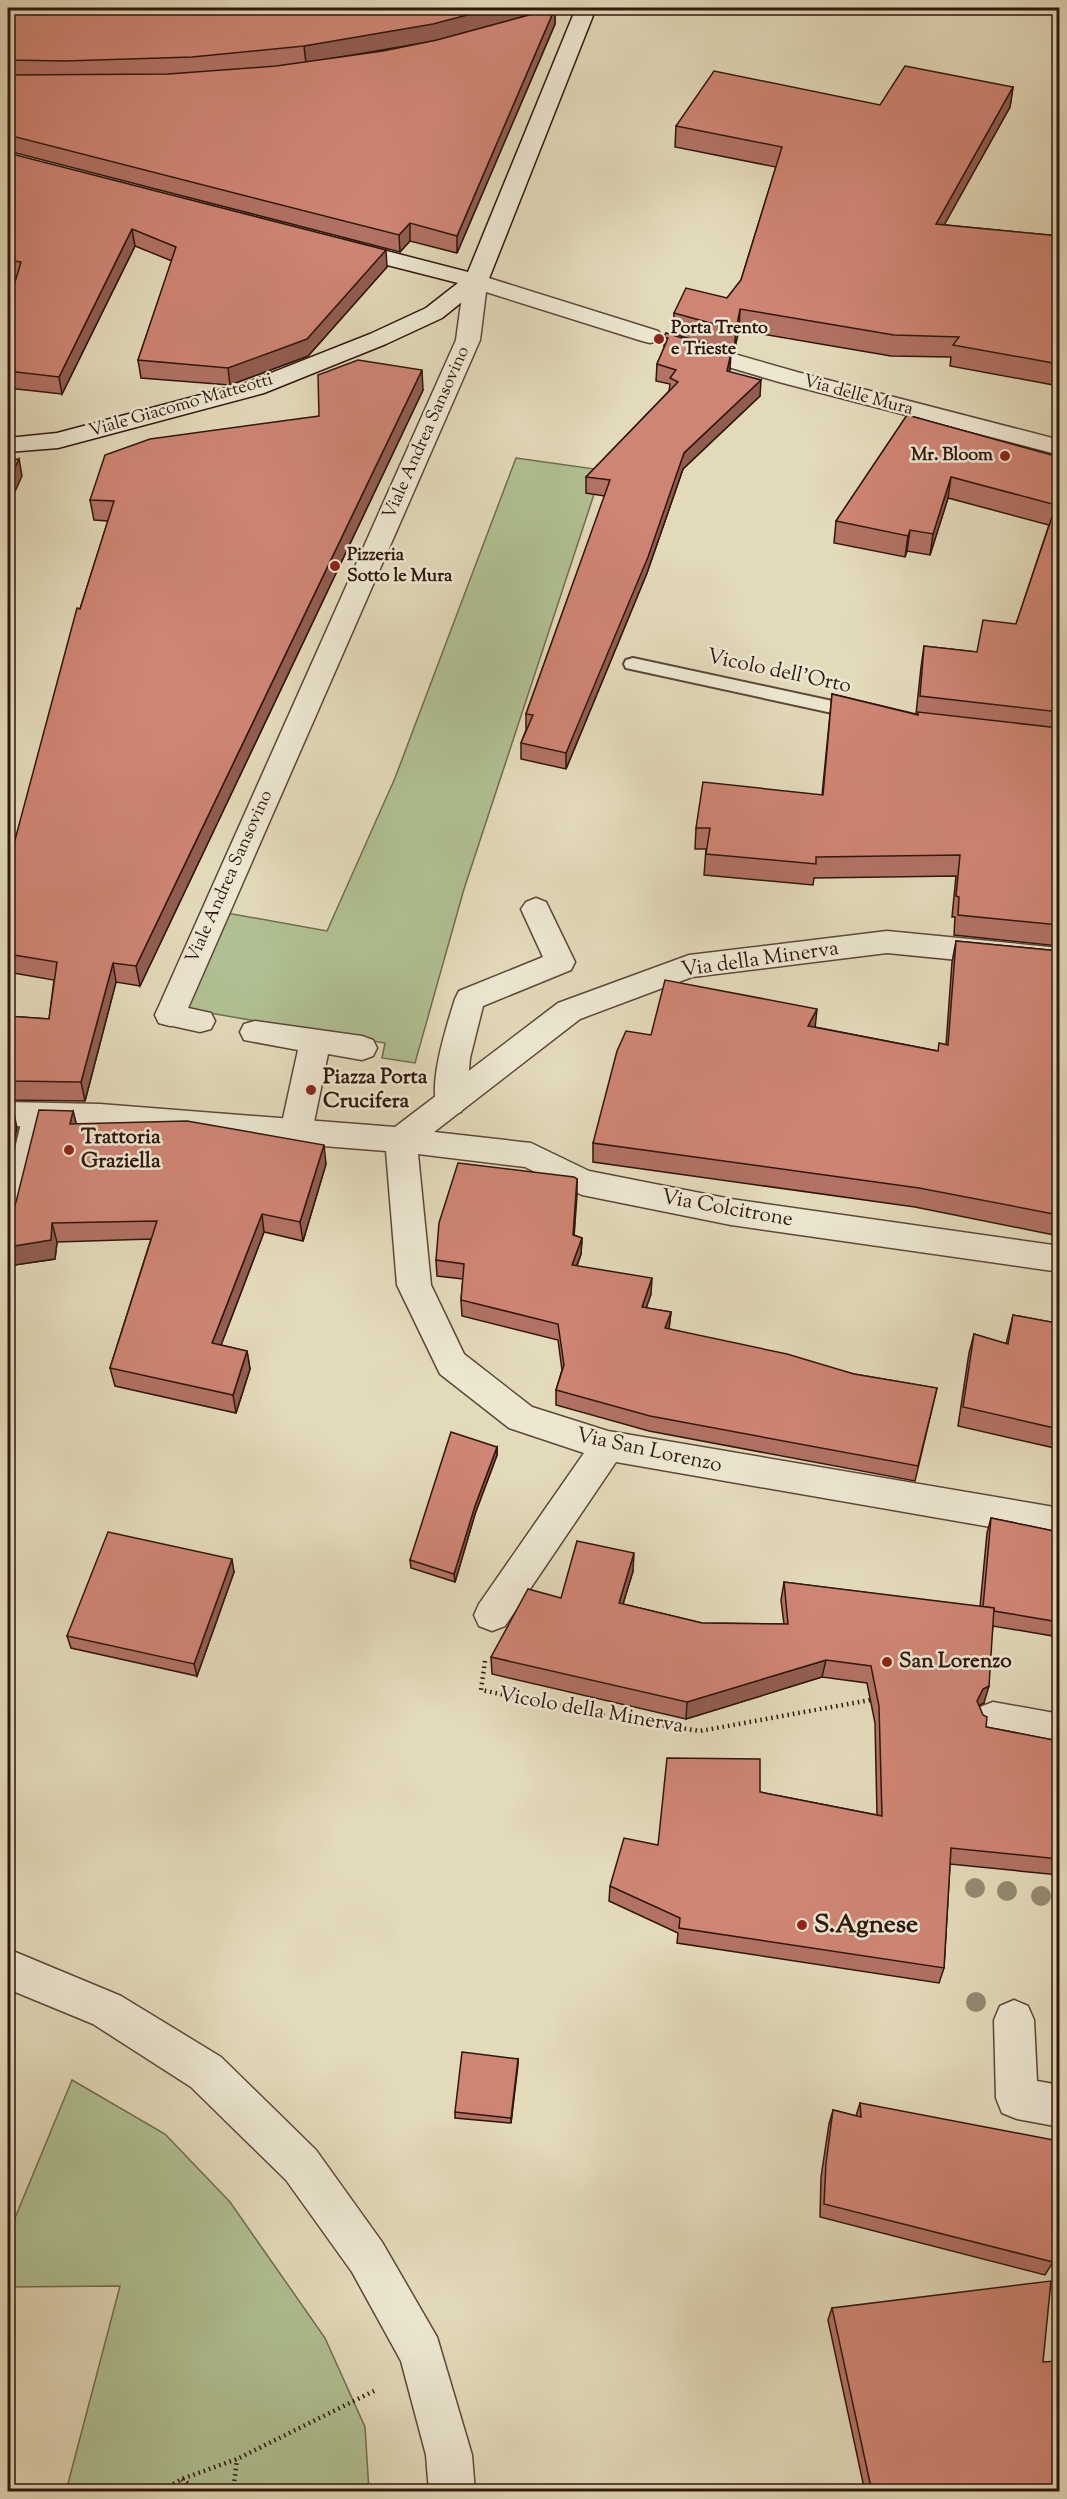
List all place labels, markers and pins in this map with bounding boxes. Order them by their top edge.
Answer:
place label: Porta Trento e Trieste [671,316,768,363]
marker: Porta Trento e Trieste [652,332,666,346]
place label: Mr. Bloom [911,443,993,469]
marker: Mr. Bloom [998,449,1012,463]
place label: Pizzeria Sotto le Mura [347,543,453,590]
marker: Pizzeria Sotto le Mura [328,559,342,573]
place label: Piazza Porta Crucifera [323,1063,428,1117]
marker: Piazza Porta Crucifera [304,1083,318,1097]
place label: Trattoria Graziella [81,1123,161,1177]
marker: Trattoria Graziella [62,1143,76,1157]
place label: San Lorenzo [899,1647,1012,1677]
marker: San Lorenzo [880,1655,894,1669]
place label: S.Agnese [814,1907,918,1944]
marker: S.Agnese [795,1918,809,1932]

